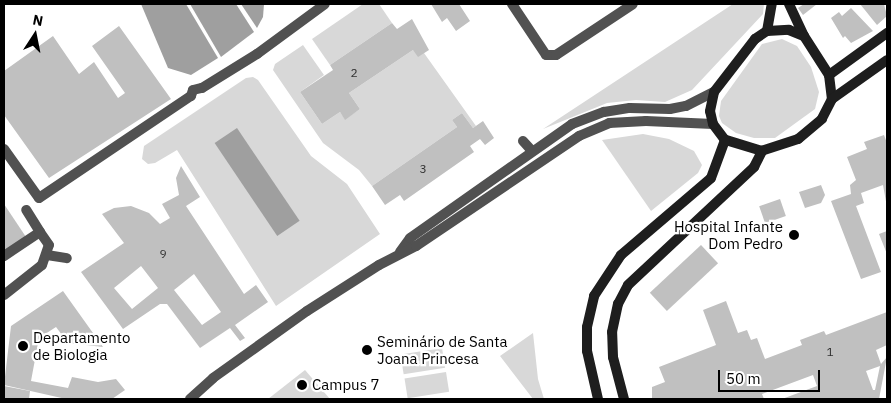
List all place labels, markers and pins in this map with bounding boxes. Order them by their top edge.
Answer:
place label: Hospital Infante Dom Pedro [674,217,783,252]
marker: Hospital Infante Dom Pedro [787,228,801,242]
place label: Departamento de Biologia [33,328,130,363]
place label: Seminário de Santa Joana Princesa [377,332,508,367]
marker: Departamento de Biologia [17,340,29,352]
marker: Seminário de Santa Joana Princesa [361,344,373,356]
place label: Campus 7 [312,376,379,394]
marker: Campus 7 [296,379,308,391]

